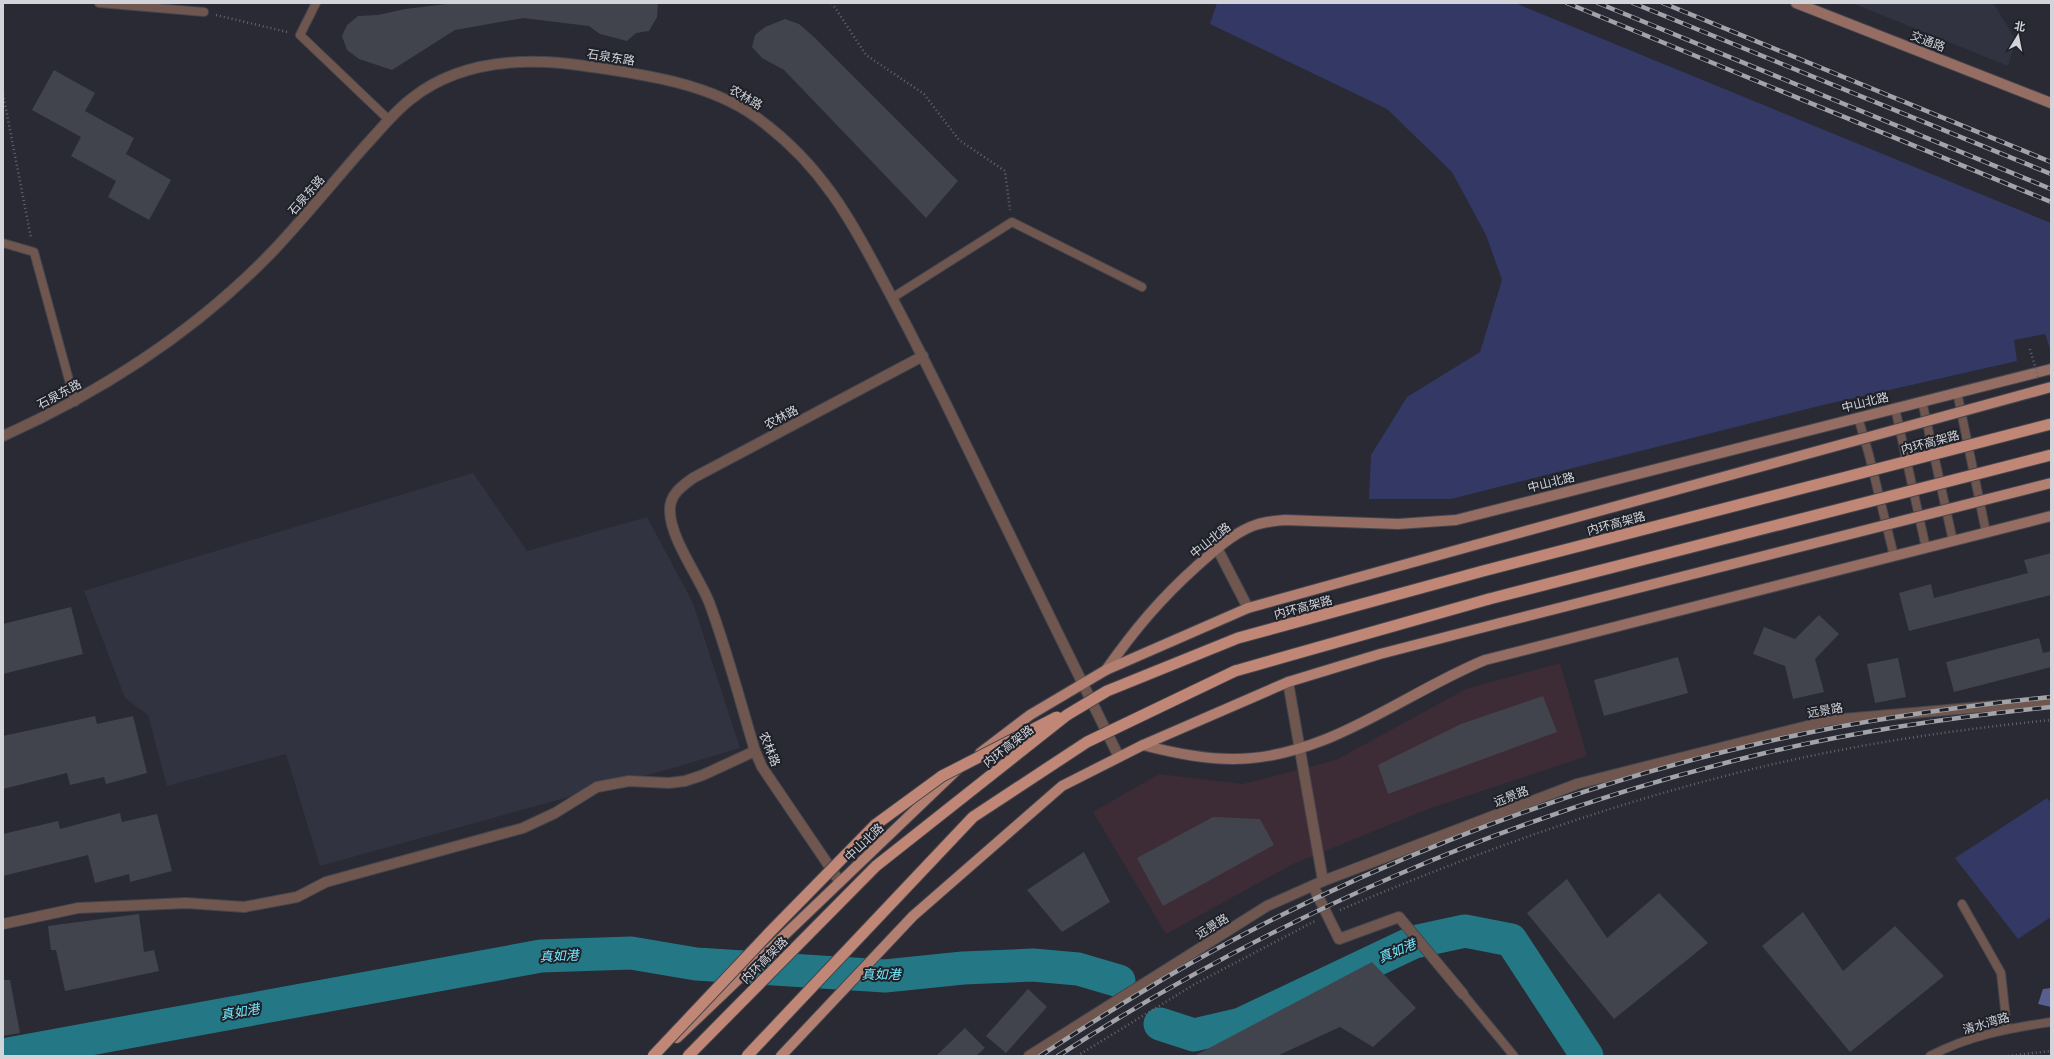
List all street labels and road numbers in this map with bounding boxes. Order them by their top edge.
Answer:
street label: 交通路 [1909,28,1947,54]
street label: 石泉东路 [586,46,636,68]
street label: 农林路 [727,82,765,112]
street label: 石泉东路 [285,172,327,218]
street label: 石泉东路 [34,376,84,412]
street label: 中山北路 [1840,389,1890,415]
street label: 农林路 [762,402,800,432]
street label: 内环高架路 [1899,427,1961,457]
street label: 中山北路 [1526,469,1576,495]
street label: 内环高架路 [1585,508,1647,538]
street label: 中山北路 [1187,519,1233,561]
street label: 内环高架路 [1272,592,1334,622]
street label: 远景路 [1806,699,1844,721]
street label: 内环高架路 [980,722,1036,770]
street label: 农林路 [756,729,784,769]
street label: 远景路 [1492,783,1530,809]
street label: 中山北路 [842,820,886,864]
street label: 远景路 [1193,910,1231,942]
street label: 内环高架路 [737,933,791,987]
street label: 清水湾路 [1961,1009,2011,1037]

